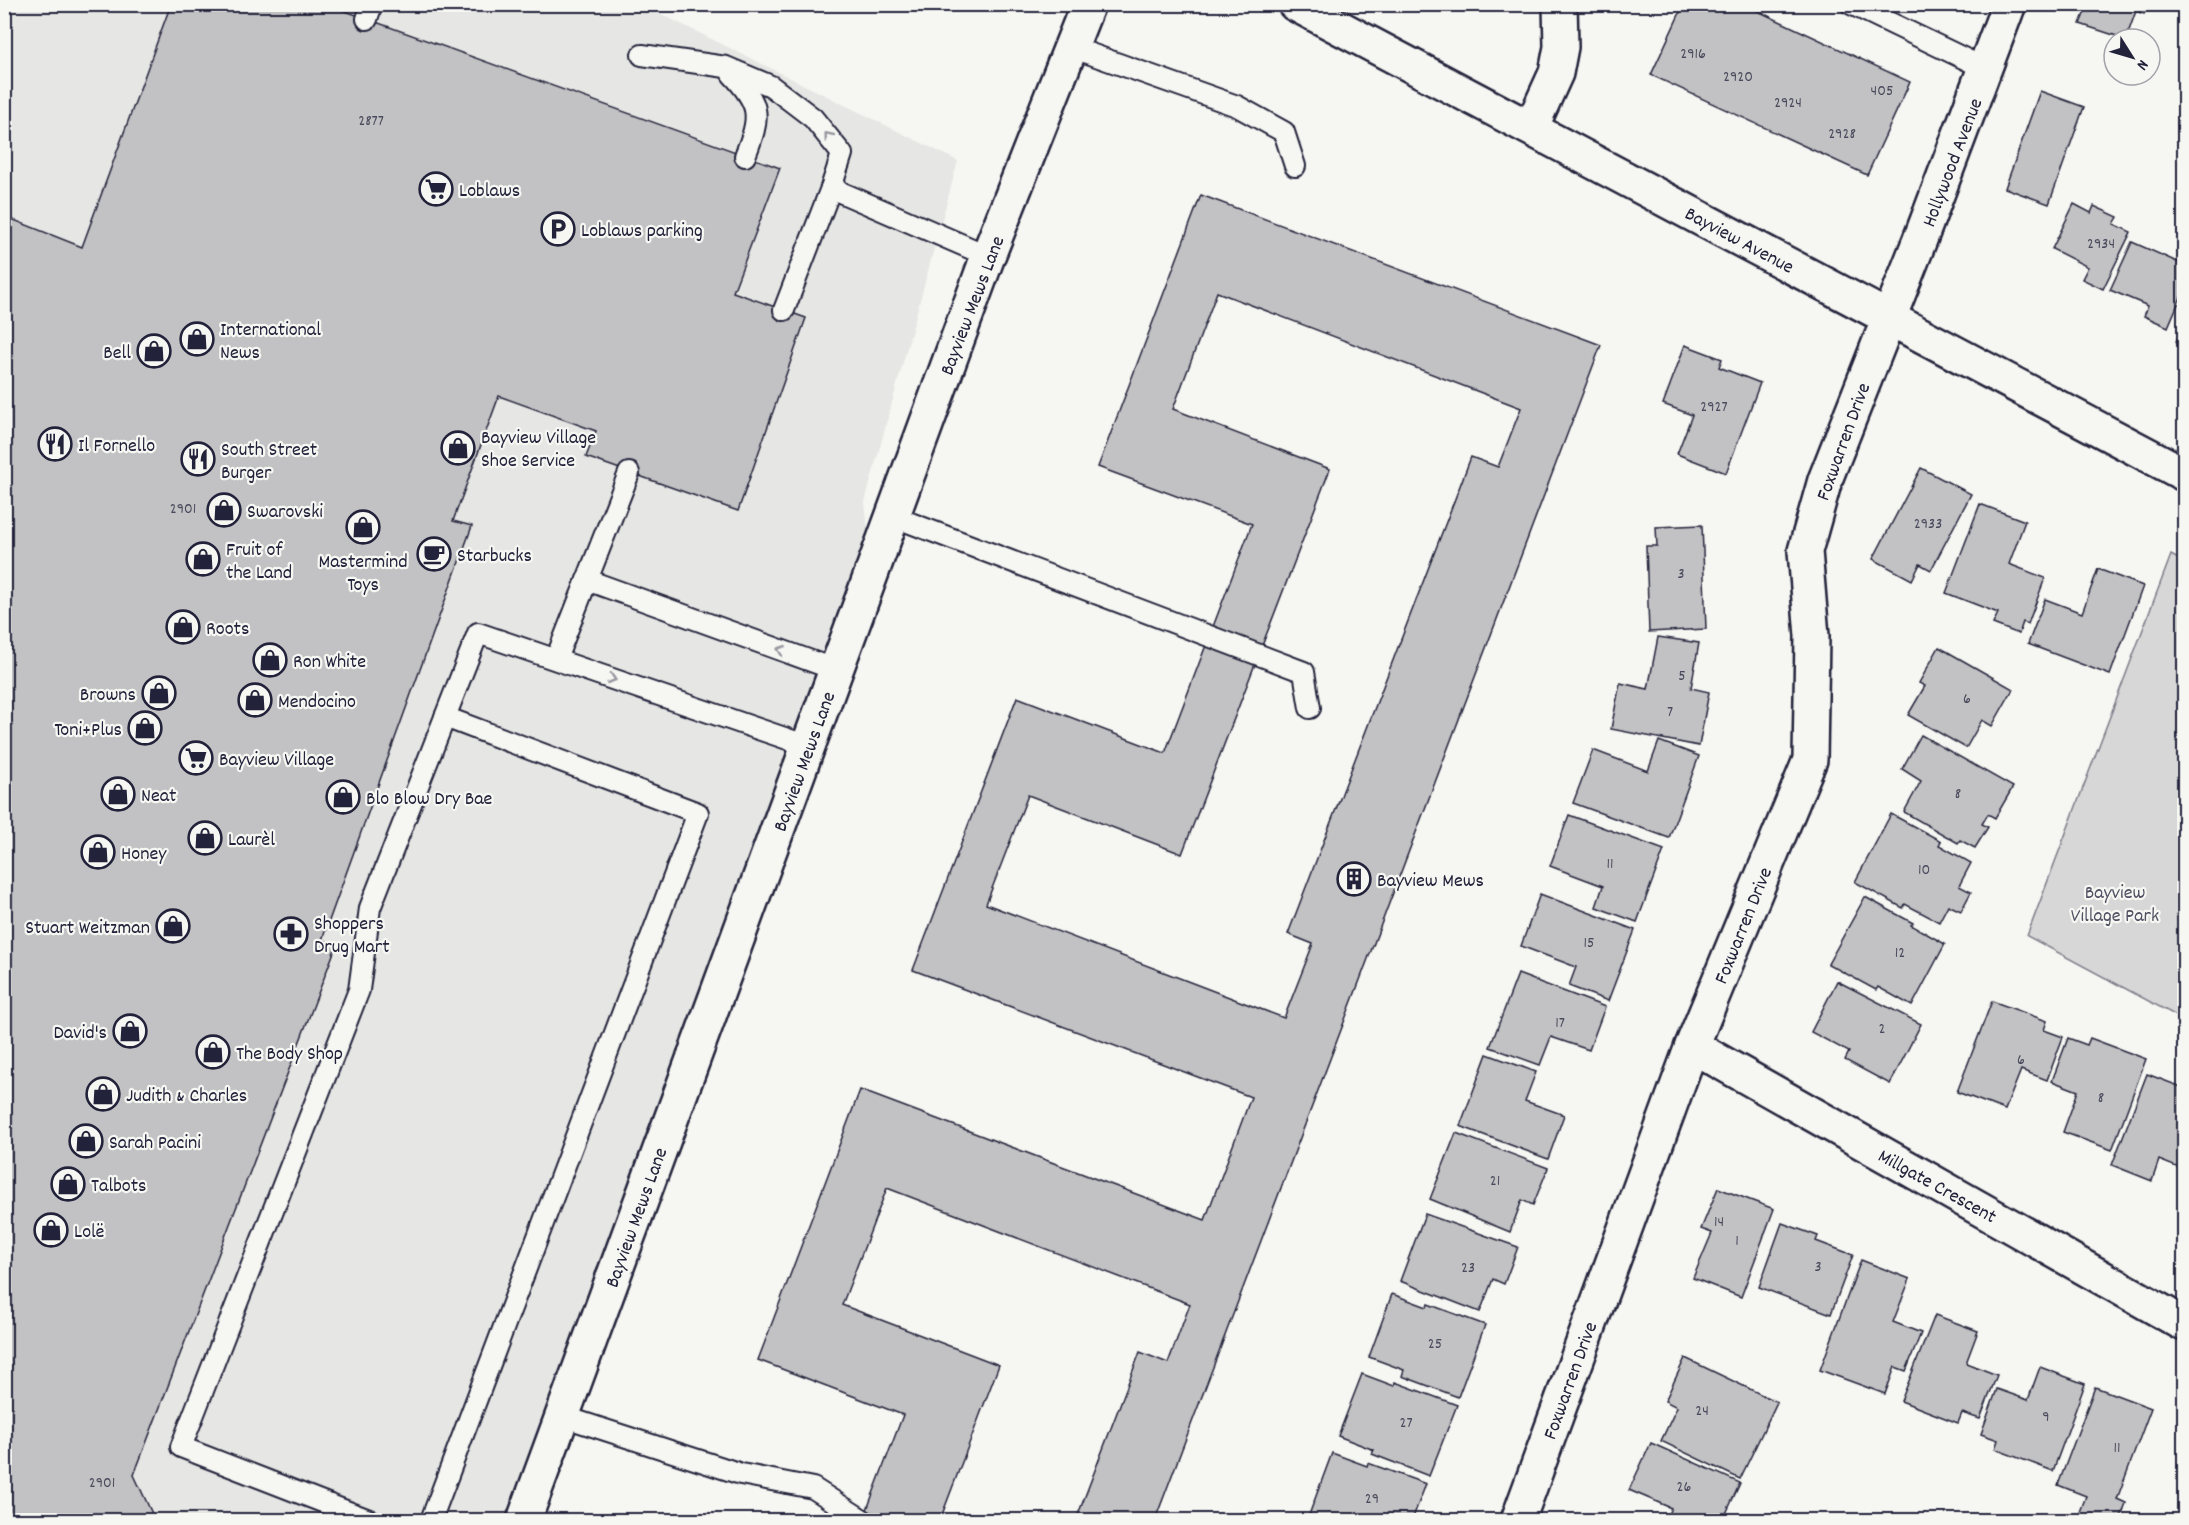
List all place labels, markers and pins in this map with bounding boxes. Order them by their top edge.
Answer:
supermarket icon: Loblaws [418,171,454,207]
place label: Loblaws [459,178,520,206]
parking icon: Loblaws parking [540,211,576,247]
place label: Loblaws parking [581,218,703,246]
place label: International News [220,317,321,368]
shop icon: International News [179,321,215,357]
shop icon: Bell [136,333,172,369]
place label: Bell [103,340,131,368]
place label: Bayview Village Shoe Service [481,425,596,476]
restaurant icon: Il Fornello [37,426,73,462]
shop icon: Bayview Village Shoe Service [440,430,476,466]
place label: Il Fornello [78,433,155,461]
place label: South Street Burger [221,437,317,488]
restaurant icon: South Street Burger [180,441,216,477]
shop icon: Swarovski [206,492,242,528]
place label: Swarovski [247,499,323,527]
shop icon: Mastermind Toys [345,509,381,545]
cafe icon: Starbucks [416,536,452,572]
place label: Fruit of the Land [226,537,292,588]
shop icon: Fruit of the Land [185,541,221,577]
place label: Starbucks [457,543,532,571]
place label: Mastermind Toys [318,549,408,600]
shop icon: Roots [165,609,201,645]
place label: Roots [206,616,249,644]
shop icon: Ron White [252,642,288,678]
place label: Ron White [293,649,366,677]
shop icon: Browns [141,675,177,711]
place label: Browns [80,682,136,710]
shop icon: Mendocino [237,682,273,718]
place label: Mendocino [278,689,356,717]
shop icon: Toni+Plus [127,710,163,746]
place label: Toni+Plus [54,717,122,745]
supermarket icon: Bayview Village [178,740,214,776]
place label: Bayview Village [219,747,334,775]
shop icon: Neat [100,776,136,812]
shop icon: Blo Blow Dry Bae [325,779,361,815]
place label: Neat [141,783,176,811]
place label: Blo Blow Dry Bae [366,786,493,814]
shop icon: Laurèl [187,820,223,856]
place label: Laurèl [228,827,275,855]
shop icon: Honey [80,834,116,870]
place label: Honey [121,841,167,869]
building icon: Bayview Mews [1336,861,1372,897]
place label: Bayview Mews [1377,868,1484,896]
shop icon: Stuart Weitzman [155,908,191,944]
place label: Shoppers Drug Mart [314,911,390,962]
place label: Stuart Weitzman [25,915,150,943]
pharmacy icon: Shoppers Drug Mart [273,916,309,952]
shop icon: David's [112,1013,148,1049]
place label: David's [54,1020,107,1048]
shop icon: The Body Shop [195,1034,231,1070]
place label: The Body Shop [236,1041,343,1069]
shop icon: Judith & Charles [85,1076,121,1112]
place label: Judith & Charles [126,1083,247,1111]
shop icon: Sarah Pacini [68,1123,104,1159]
place label: Sarah Pacini [109,1130,201,1158]
shop icon: Talbots [50,1166,86,1202]
place label: Talbots [91,1173,147,1201]
shop icon: Lolë [33,1212,69,1248]
place label: Lolë [74,1219,104,1247]

